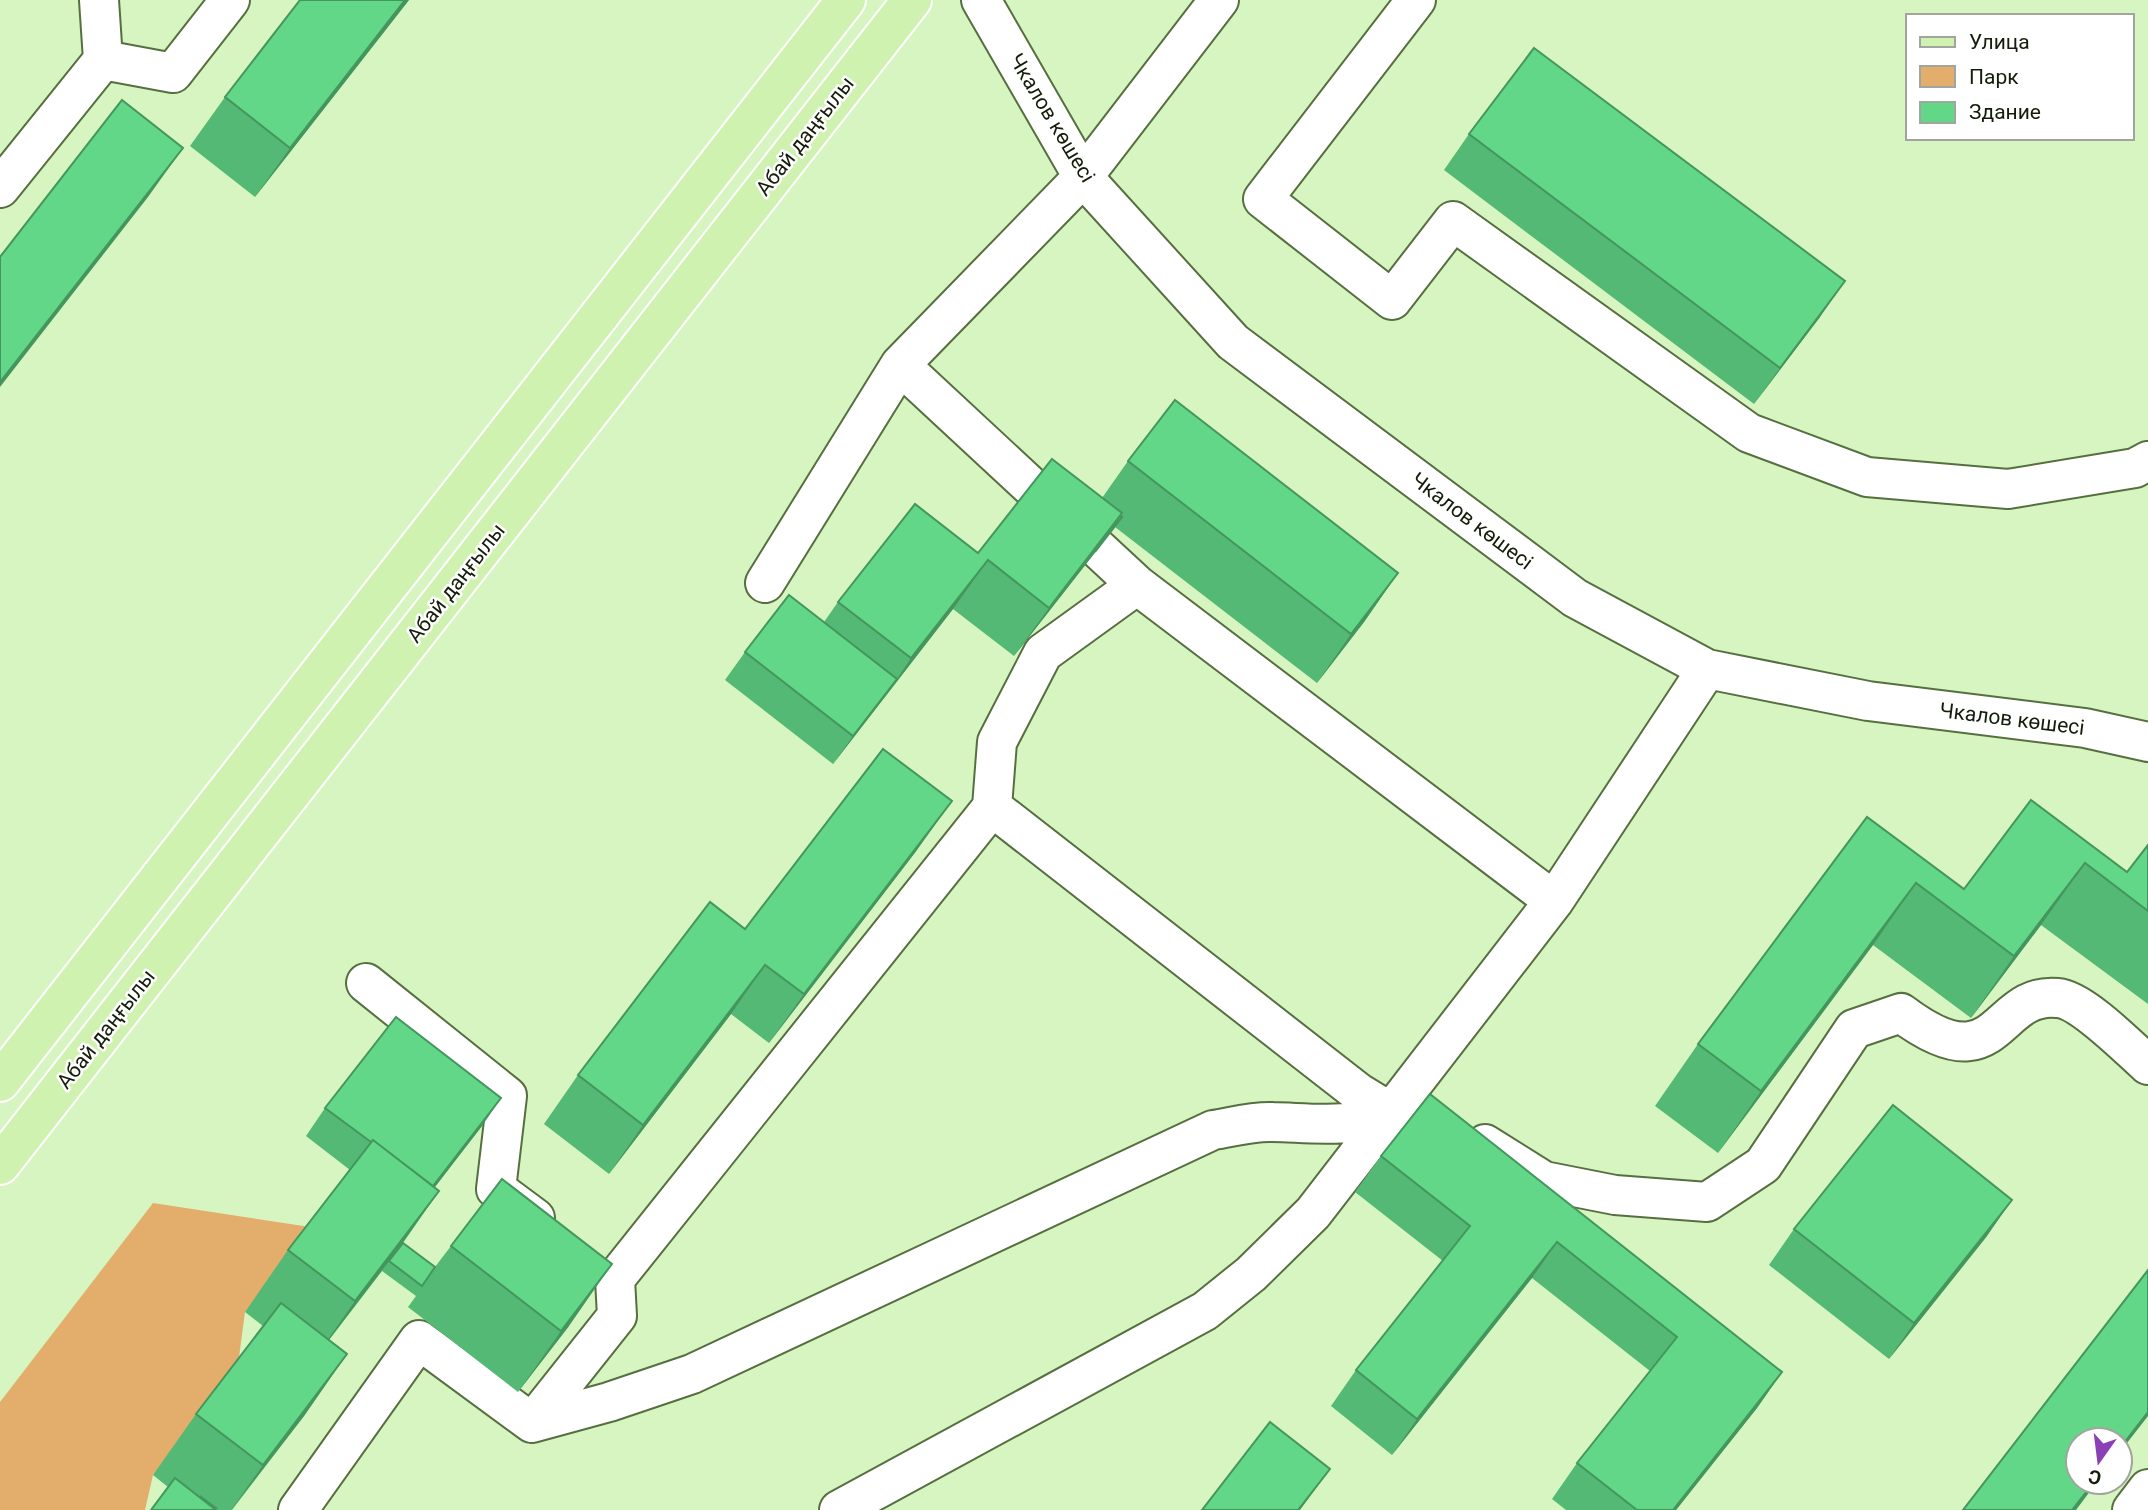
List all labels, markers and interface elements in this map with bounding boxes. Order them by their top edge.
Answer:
legend [1906,14,2134,140]
text: Улица [1969,30,2030,54]
street label: Чкалов көшесі [1004,49,1100,187]
text: Парк [1969,65,2019,89]
street label: Абай даңғылы [751,72,859,200]
text: Здание [1969,100,2041,124]
street label: Чкалов көшесі [1407,468,1537,574]
street label: Абай даңғылы [402,519,510,647]
street label: Чкалов көшесі [1938,698,2086,740]
street label: Абай даңғылы [52,965,160,1093]
north arrow [2064,1426,2134,1496]
text: С [2086,1464,2104,1490]

